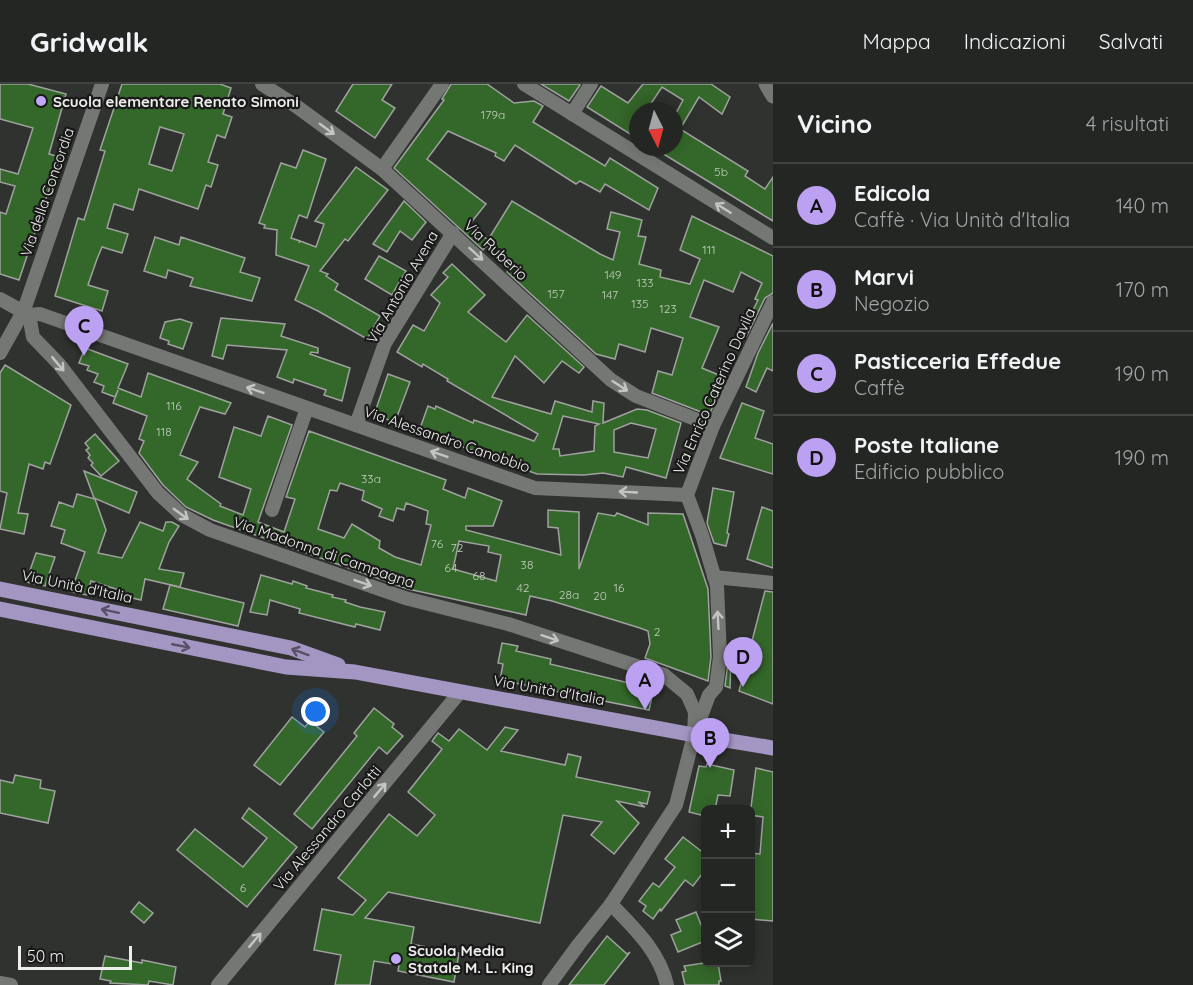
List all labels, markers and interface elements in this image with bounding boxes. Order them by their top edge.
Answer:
text: Gridwalk [30,24,149,59]
text: Mappa [862,28,931,54]
text: Indicazioni [964,28,1066,54]
text: Salvati [1099,28,1163,54]
place label: Scuola elementare Renato Simoni [53,92,299,111]
marker: Scuola elementare Renato Simoni [34,94,48,108]
north arrow [629,102,683,156]
house number: 179a [481,107,505,122]
text: Vicino [797,107,872,140]
text: 4 risultati [1086,111,1169,136]
one-way arrow [319,123,335,135]
street label: Via della Concordia [16,125,78,259]
house number: 5b [714,164,728,179]
text: Edicola [854,179,930,207]
text: A [810,193,823,218]
text: 140 m [1116,193,1169,218]
one-way arrow [715,201,732,213]
text: Caffè · Via Unità d'Italia [854,207,1070,232]
street label: Via Ruberio [460,216,532,284]
street label: Via Antonio Avena [362,227,442,347]
house number: 111 [702,242,716,257]
one-way arrow [469,247,484,261]
text: Marvi [854,263,914,291]
house number: 149 [604,267,622,282]
house number: 133 [636,275,654,290]
text: B [810,277,823,302]
text: 170 m [1116,277,1169,302]
house number: 157 [547,286,565,301]
house number: 147 [602,287,618,302]
text: Negozio [854,291,930,316]
house number: 135 [631,296,649,311]
house number: 123 [659,301,677,316]
street label: Via Enrico Caterino Davila [669,305,759,477]
pin: C [64,306,104,356]
text: Pasticceria Effedue [854,347,1061,375]
one-way arrow [51,356,65,371]
text: C [810,361,823,386]
text: 190 m [1115,361,1169,386]
text: Caffè [854,375,905,400]
one-way arrow [611,380,628,392]
one-way arrow [246,383,265,394]
house number: 116 [166,398,182,413]
street label: Via Alessandro Canobbio [361,402,533,476]
house number: 118 [156,424,172,439]
text: Poste Italiane [854,431,999,459]
text: D [809,445,824,470]
text: 190 m [1115,445,1169,470]
one-way arrow [430,448,449,459]
text: Edificio pubblico [854,459,1004,484]
house number: 33a [361,471,381,486]
one-way arrow [619,487,639,498]
one-way arrow [173,507,189,520]
street label: Via Madonna di Campagna [231,512,417,592]
house number: 76 [431,536,444,551]
house number: 72 [451,540,464,555]
house number: 38 [521,557,533,572]
house number: 64 [445,560,457,575]
street label: Via Unità d'Italia [20,565,134,607]
house number: 68 [473,568,485,583]
one-way arrow [353,579,372,590]
house number: 42 [517,580,530,595]
house number: 16 [614,580,625,595]
house number: 28a [559,587,579,602]
house number: 20 [593,588,607,603]
one-way arrow [100,605,120,616]
one-way arrow [713,610,724,630]
house number: 2 [654,624,661,639]
one-way arrow [540,633,559,644]
pin: D [724,638,762,687]
one-way arrow [171,641,190,652]
one-way arrow [291,645,310,656]
pin: A [626,660,664,710]
street label: Via Unità d'Italia [492,671,606,709]
your location [301,697,330,726]
pin: B [690,718,730,768]
street label: Via Alessandro Carlotti [269,761,385,895]
one-way arrow [373,783,387,798]
map controls [701,805,755,967]
button: + [701,805,755,859]
button: − [701,859,755,913]
house number: 6 [240,880,247,895]
button: layers [701,913,755,967]
one-way arrow [249,932,262,948]
place label: Scuola Media Statale M. L. King [408,941,533,977]
scale bar [18,943,132,970]
text: 50 m [27,946,64,966]
marker: Scuola Media Statale M. L. King [389,952,403,966]

